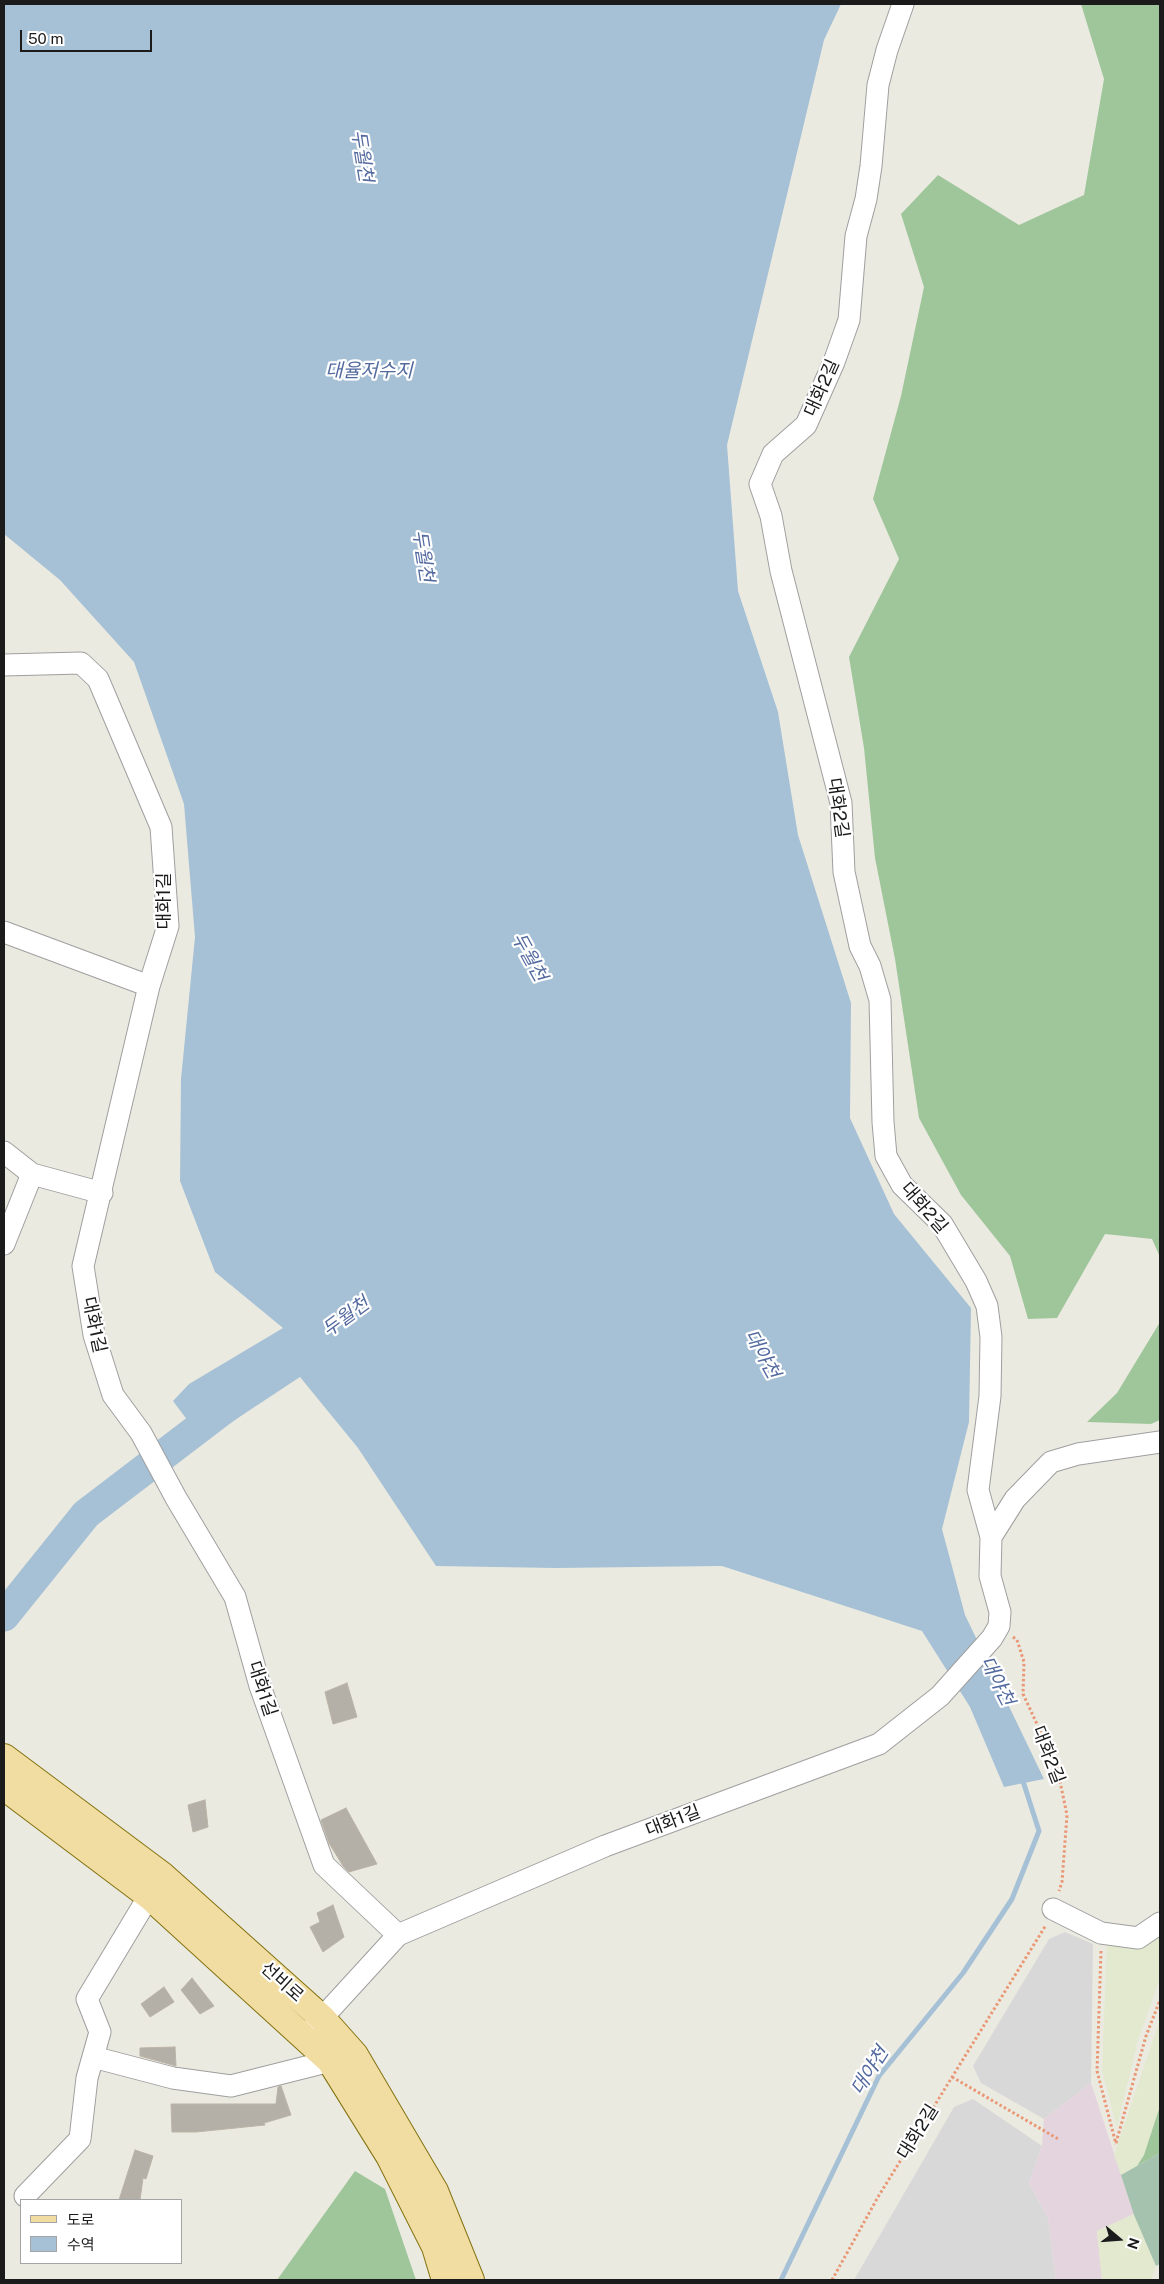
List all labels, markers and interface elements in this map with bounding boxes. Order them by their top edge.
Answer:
scale bar [22,20,155,52]
text: 50 m [28,30,63,47]
water label: 두월천 [347,128,377,184]
street label: 대화2길 [800,356,844,420]
water label: 대율저수지 [325,360,413,382]
water label: 두월천 [408,528,438,584]
street label: 대화2길 [823,777,853,839]
street label: 대화1길 [153,872,175,930]
water label: 두월천 [506,929,552,985]
street label: 대화2길 [896,1178,952,1238]
water label: 두월천 [318,1292,374,1342]
street label: 대화1길 [78,1295,110,1355]
water label: 대야천 [739,1326,785,1382]
water label: 대야천 [975,1652,1019,1710]
street label: 대화1길 [243,1659,281,1719]
street label: 대화2길 [1027,1723,1069,1787]
street label: 대화1길 [643,1801,703,1841]
street label: 선비로 [256,1957,308,2007]
water label: 대야천 [846,2043,894,2099]
street label: 대화2길 [893,2101,943,2163]
legend [20,2199,182,2264]
text: 도로 [67,2211,95,2228]
north arrow [1094,2214,1144,2264]
text: 수역 [67,2236,95,2253]
text: N [1124,2236,1143,2251]

